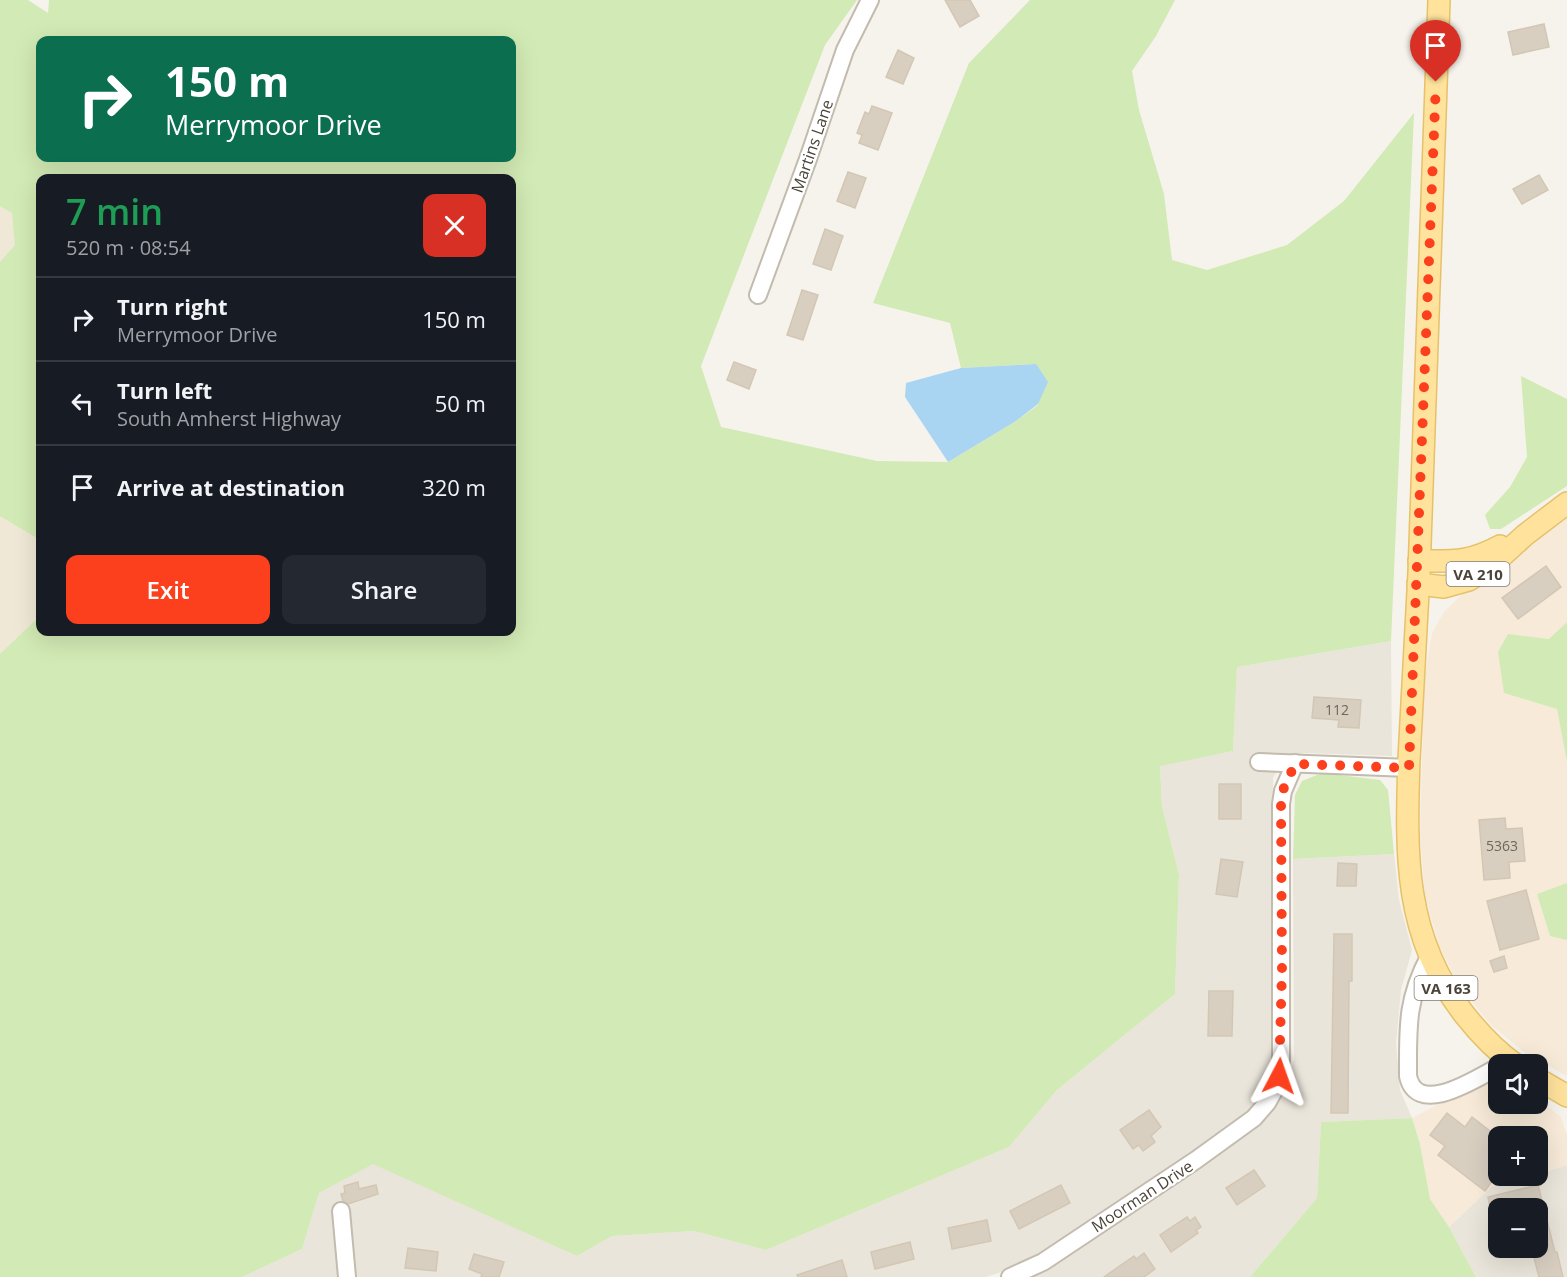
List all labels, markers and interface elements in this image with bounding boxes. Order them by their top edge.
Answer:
pin [1410,20,1461,82]
icon: arrive [1419,29,1452,62]
text: 150 m [165,52,289,109]
icon: right [66,60,144,138]
street label: Martins Lane [786,96,838,196]
text: Merrymoor Drive [165,106,382,143]
text: 7 min [66,187,163,236]
button: close [423,194,486,257]
text: 520 m · 08:54 [66,234,191,261]
text: Turn right [117,291,228,321]
icon: right [66,303,99,336]
text: 150 m [422,304,486,334]
text: Merrymoor Drive [117,321,278,348]
text: Turn left [117,375,212,405]
icon: left [66,387,99,420]
text: 50 m [435,388,486,418]
text: South Amherst Highway [117,405,341,432]
icon: arrive [66,471,99,504]
text: Arrive at destination [117,472,345,502]
text: 320 m [422,472,486,502]
button: Exit [66,555,270,624]
button: Share [282,555,486,624]
road number: VA 210 [1446,562,1510,586]
house number: 112 [1325,700,1349,719]
house number: 5363 [1486,836,1518,855]
road number: VA 163 [1414,976,1478,1000]
position arrow [1247,1044,1311,1108]
map controls [1488,1054,1548,1258]
button: sound [1488,1054,1548,1114]
button: + [1488,1126,1548,1186]
street label: Moorman Drive [1087,1155,1197,1237]
button: − [1488,1198,1548,1258]

